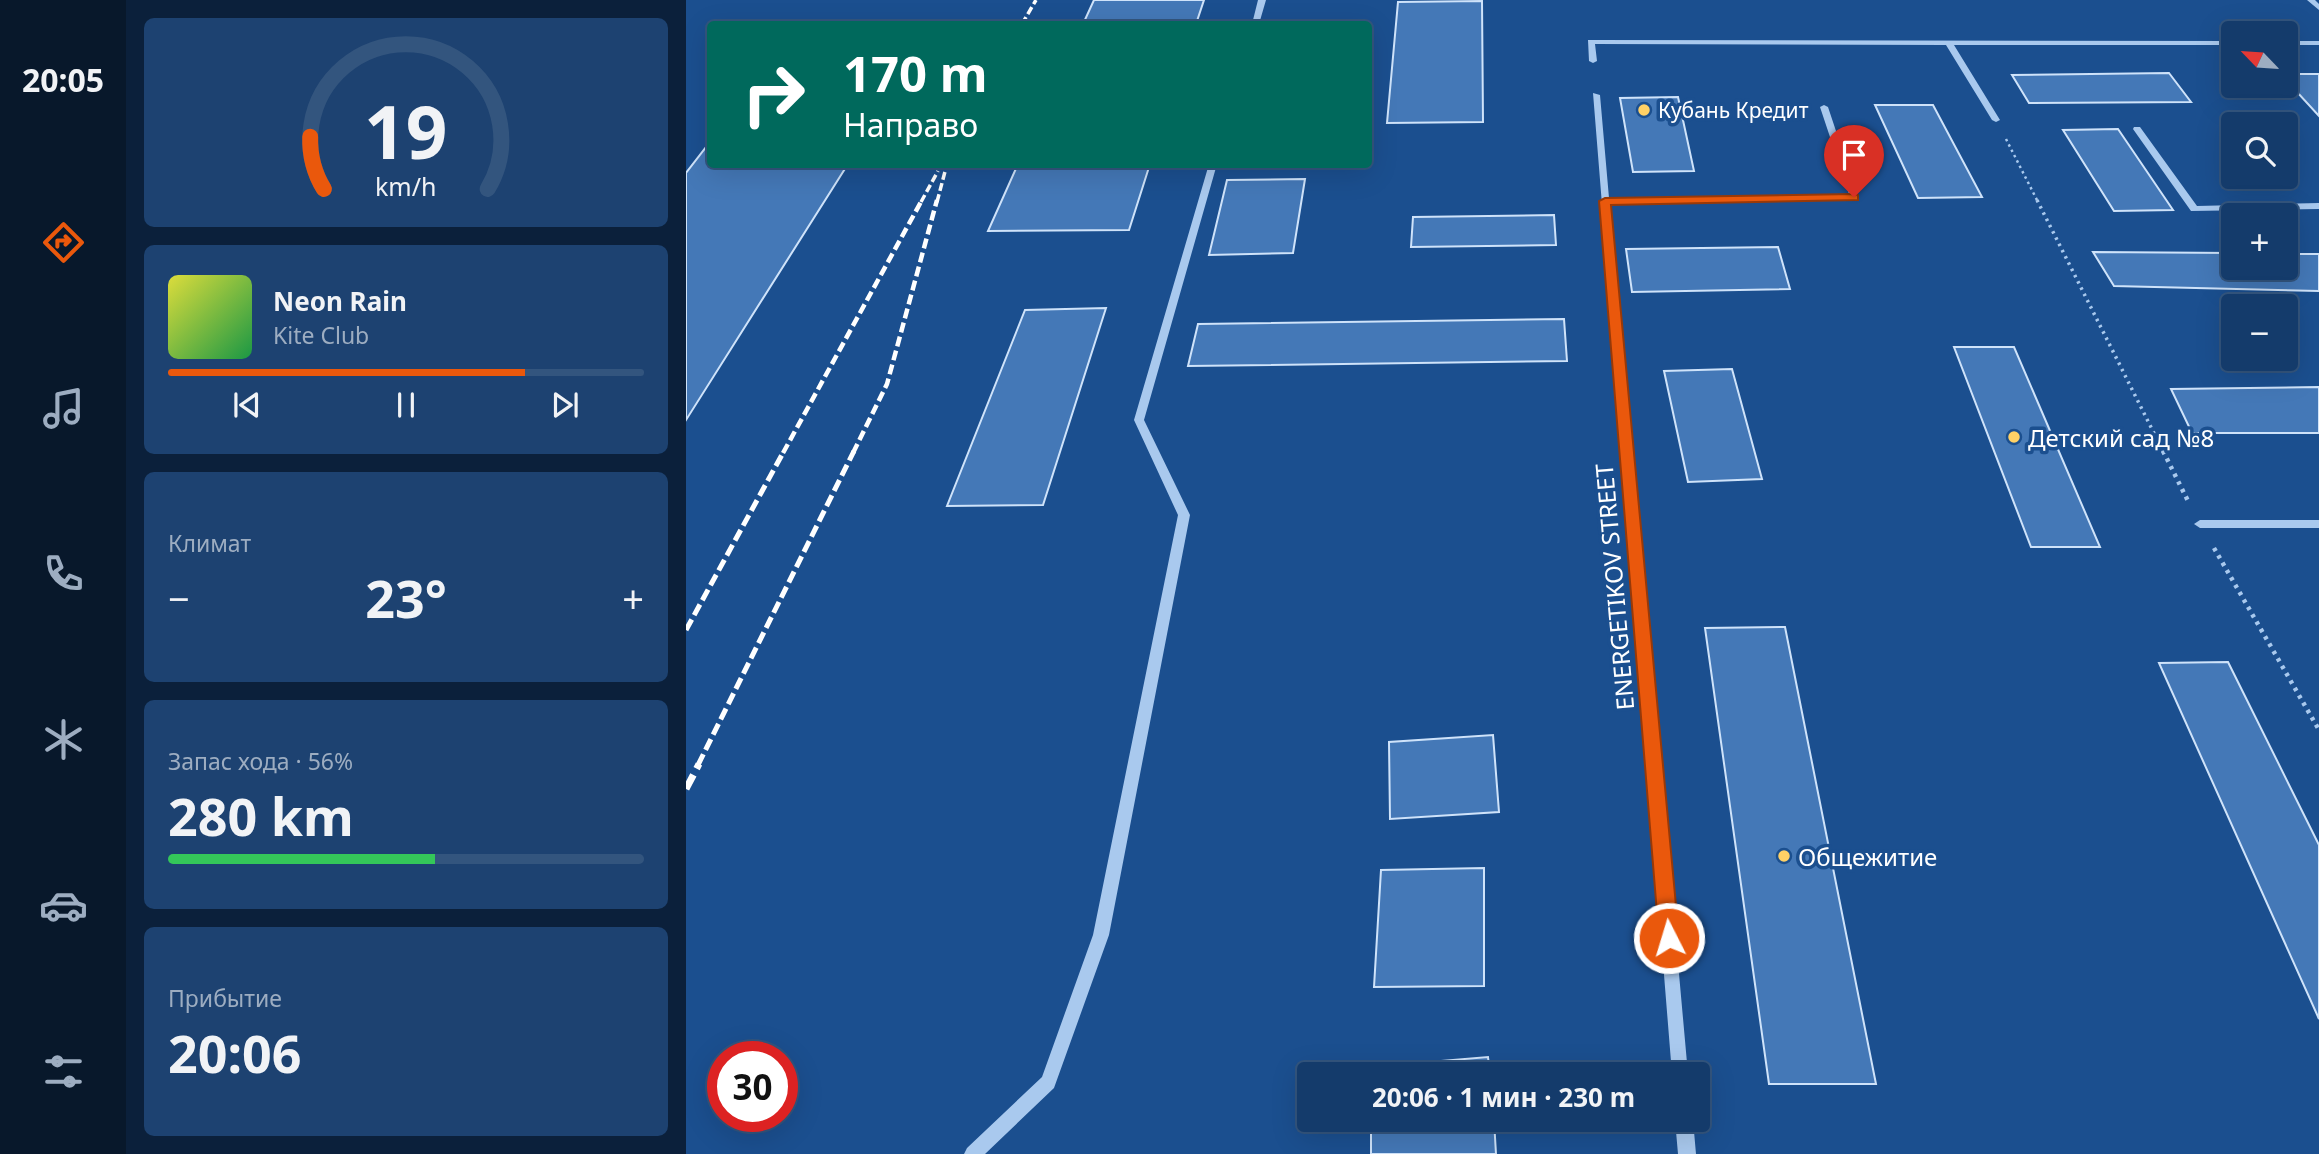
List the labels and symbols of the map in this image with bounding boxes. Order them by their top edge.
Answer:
north arrow [2221,21,2298,98]
place label: Кубань Кредит [1658,96,1809,124]
marker: Кубань Кредит [1636,102,1652,118]
pin [1824,125,1884,197]
place label: Детский сад №8 [2028,421,2214,454]
marker: Детский сад №8 [2006,429,2022,445]
street label: ENERGETIKOV STREET [1587,462,1641,712]
place label: Общежитие [1798,840,1937,873]
marker: Общежитие [1776,848,1792,864]
position arrow [1632,901,1706,975]
speed limit sign: 30 [707,1041,798,1132]

